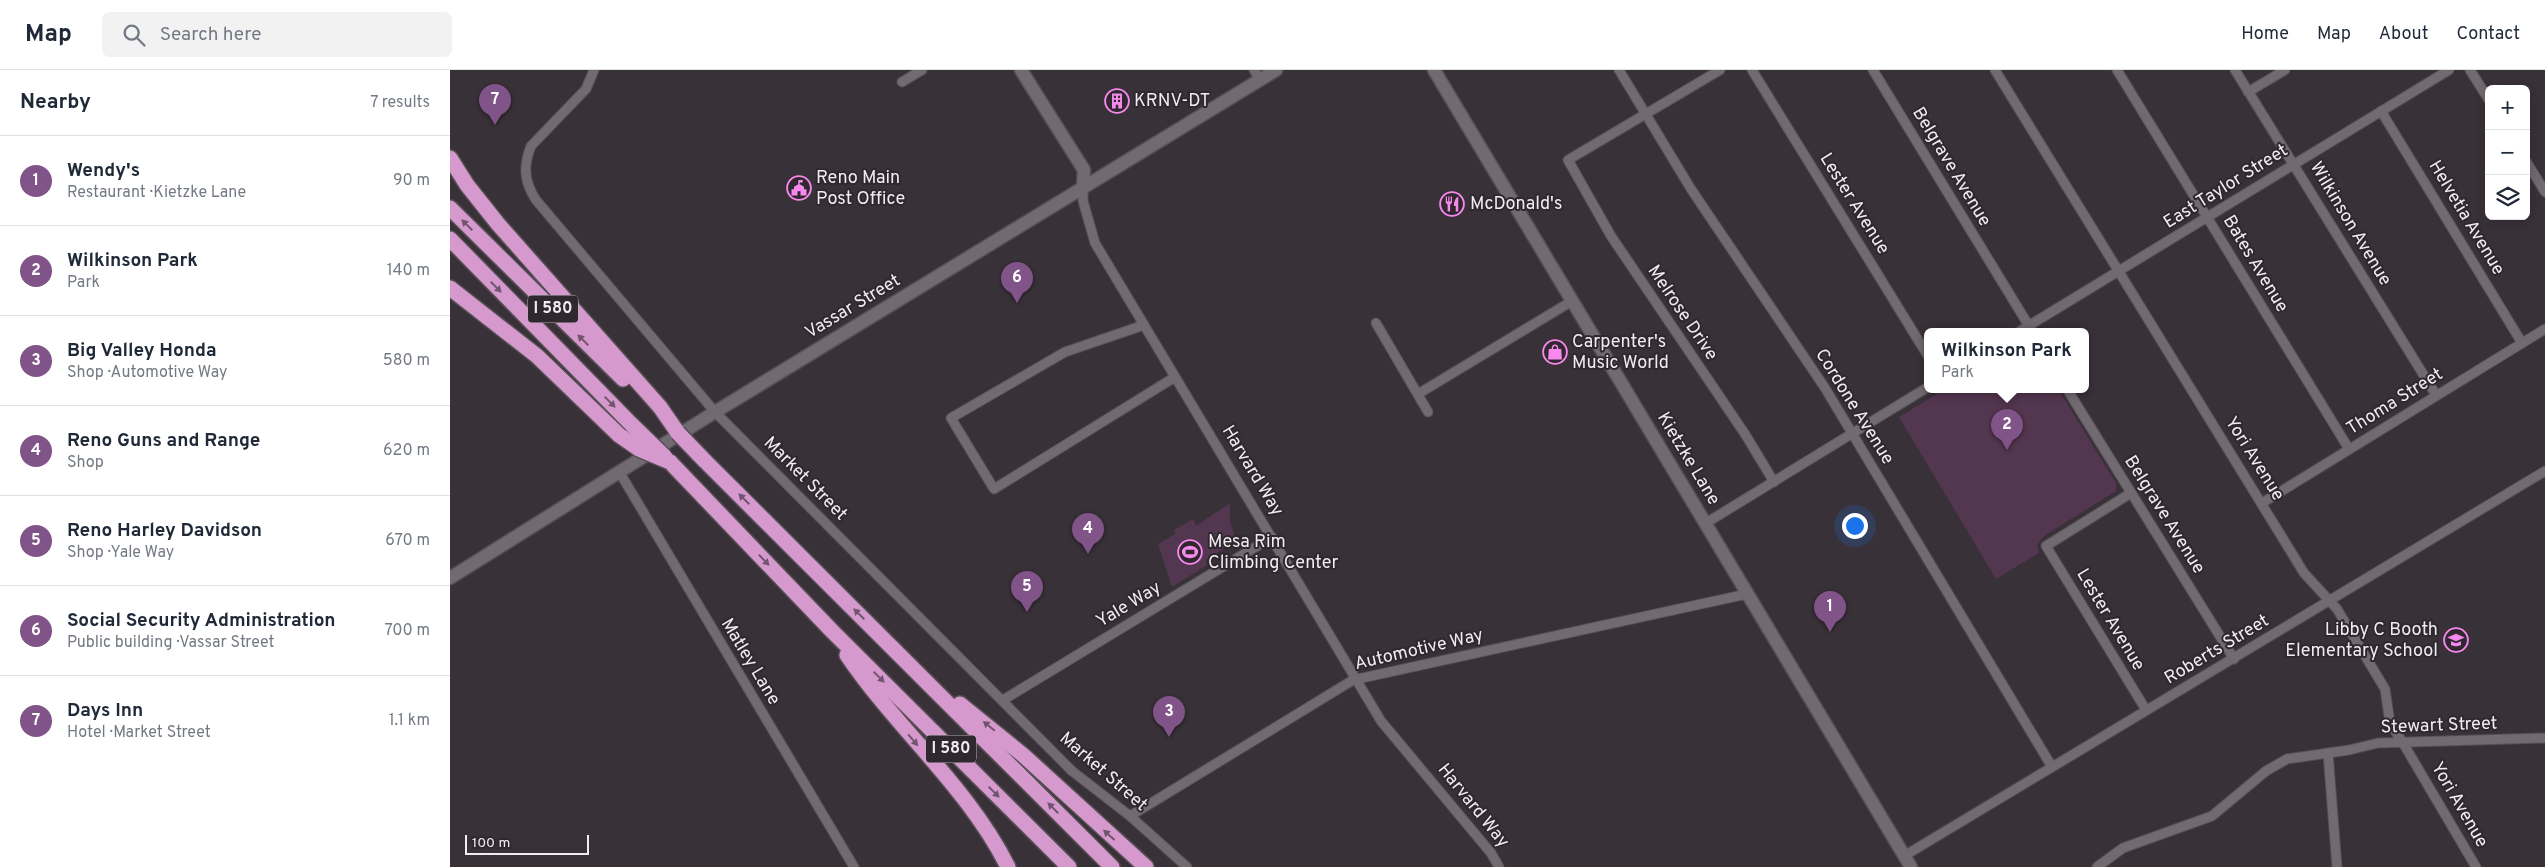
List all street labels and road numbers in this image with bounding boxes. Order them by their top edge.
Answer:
street label: Belgrave Avenue [1906,103,1996,231]
street label: East Taylor Street [2159,139,2293,235]
street label: Lester Avenue [1814,149,1894,259]
street label: Helvetia Avenue [2423,156,2509,280]
street label: Wilkinson Avenue [2304,158,2396,290]
street label: Bates Avenue [2217,211,2293,317]
street label: Melrose Drive [1642,261,1722,365]
street label: Vassar Street [801,270,905,344]
road number: I 580 [528,295,578,322]
street label: Cordone Avenue [1809,345,1899,469]
street label: Thoma Street [2342,363,2448,441]
street label: Kietzke Lane [1651,408,1725,510]
street label: Yori Avenue [2219,413,2289,505]
street label: Harvard Way [1216,422,1288,520]
street label: Market Street [758,432,852,526]
street label: Belgrave Avenue [2118,452,2210,578]
street label: Lester Avenue [2071,565,2149,675]
street label: Yale Way [1092,577,1166,633]
street label: Roberts Street [2161,610,2273,690]
street label: Matley Lane [715,614,785,710]
street label: Automotive Way [1352,624,1486,676]
street label: Stewart Street [2380,712,2498,740]
street label: Market Street [1054,727,1152,817]
road number: I 580 [926,736,976,762]
street label: Yori Avenue [2425,758,2493,852]
street label: Harvard Way [1432,759,1514,853]

